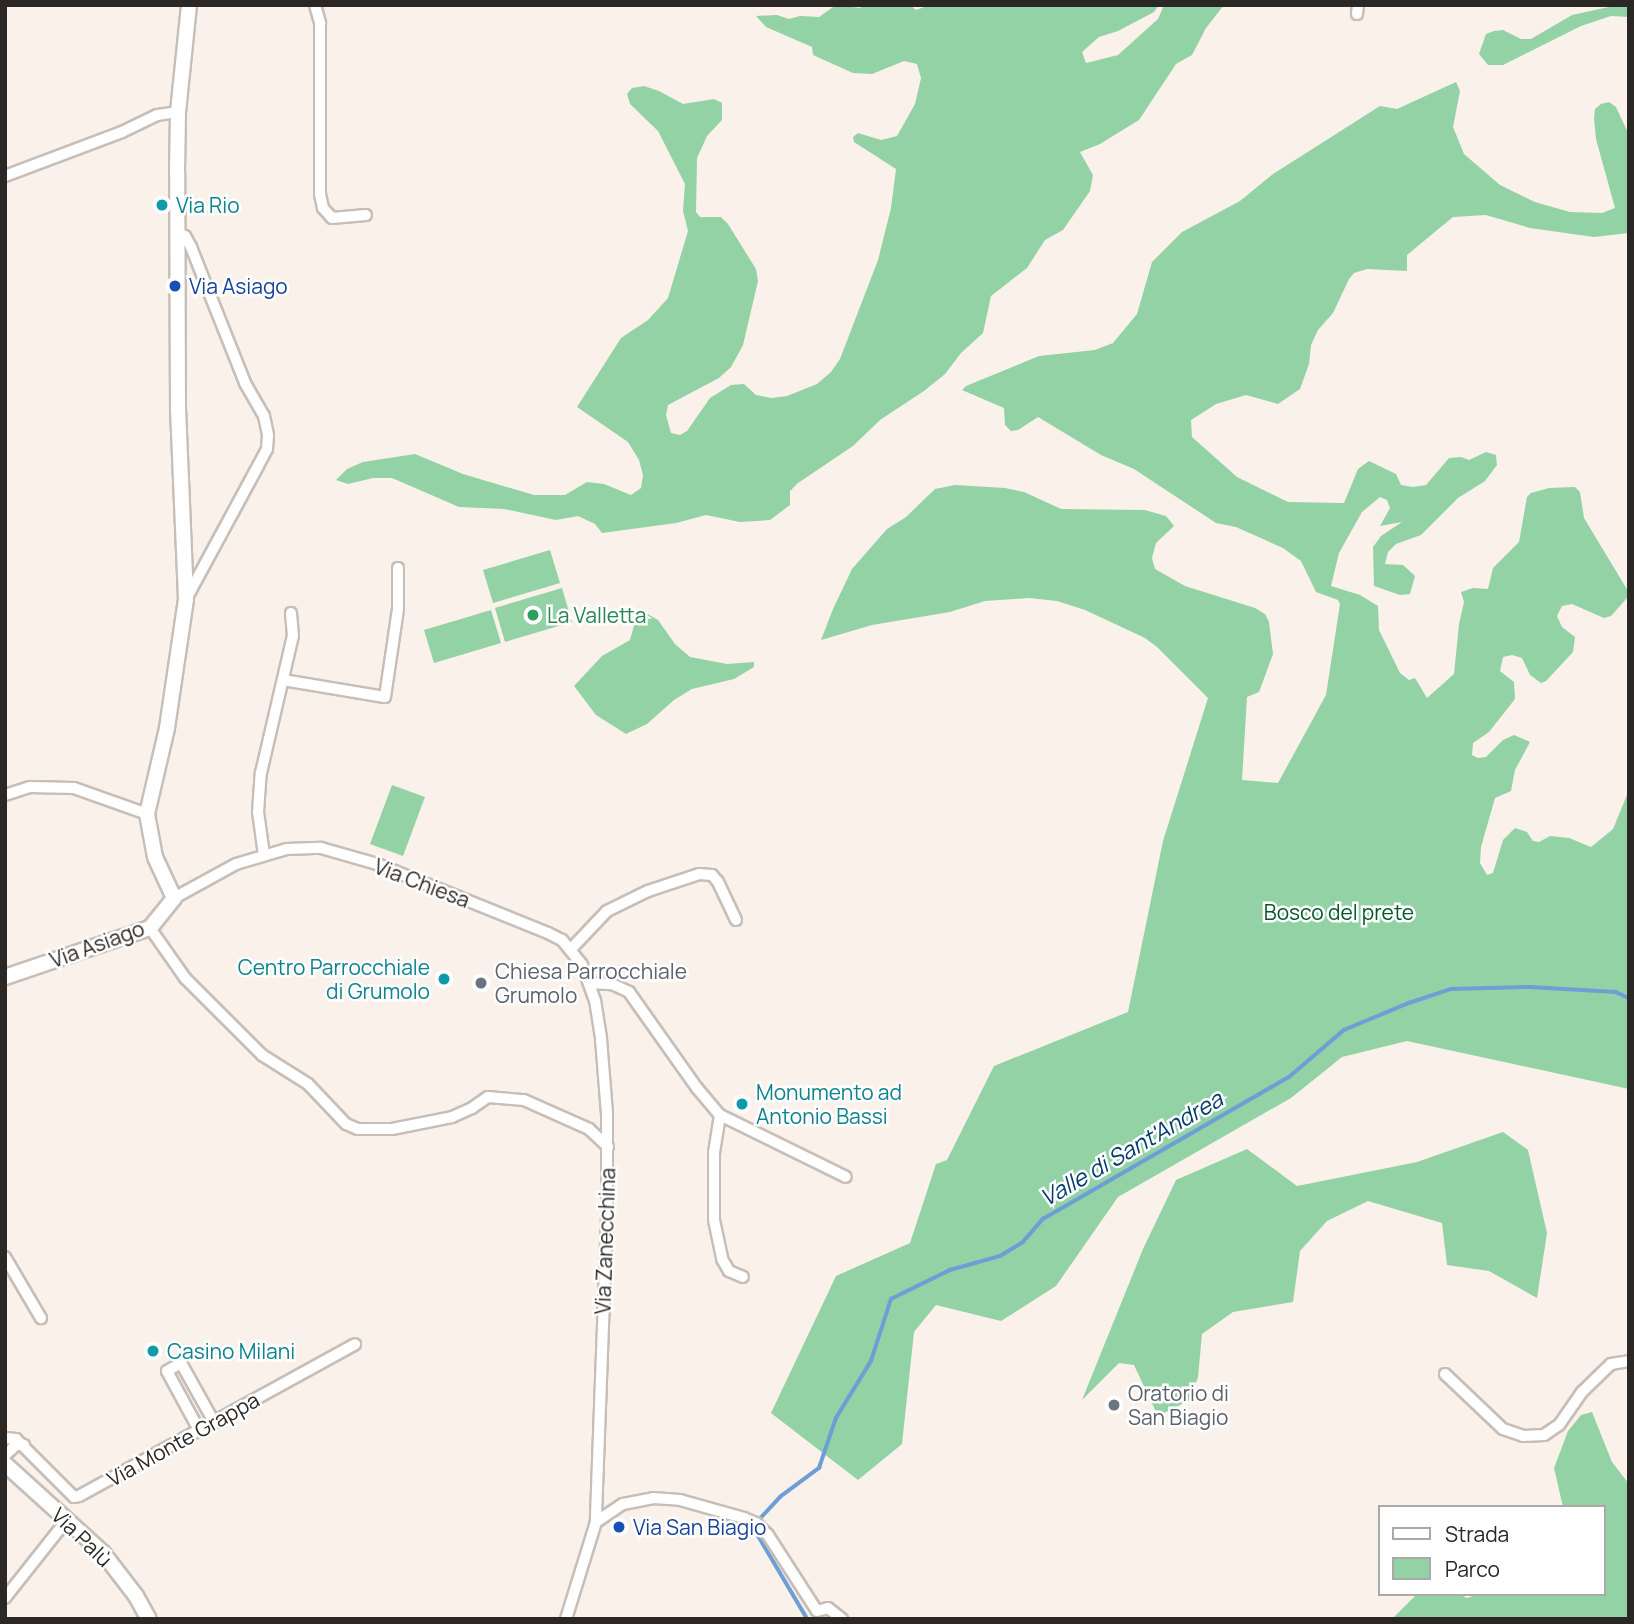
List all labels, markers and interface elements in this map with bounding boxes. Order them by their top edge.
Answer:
place label: Via Rio [176,192,240,218]
marker: Via Rio [154,197,170,213]
place label: Via Asiago [189,273,288,299]
marker: Via Asiago [167,278,183,294]
place label: La Valletta [547,602,646,628]
marker: La Valletta [525,607,541,623]
street label: Via Chiesa [371,853,473,913]
park label: Bosco del prete [1264,899,1414,925]
street label: Via Asiago [46,915,148,973]
place label: Centro Parrocchiale di Grumolo [238,954,430,1004]
place label: Chiesa Parrocchiale Grumolo [495,958,687,1008]
marker: Centro Parrocchiale di Grumolo [436,971,452,987]
marker: Chiesa Parrocchiale Grumolo [473,975,489,991]
place label: Monumento ad Antonio Bassi [756,1079,902,1129]
water label: Valle di Sant'Andrea [1035,1085,1227,1211]
marker: Monumento ad Antonio Bassi [734,1096,750,1112]
street label: Via Zanecchina [590,1167,620,1315]
place label: Casino Milani [167,1338,295,1364]
marker: Casino Milani [145,1343,161,1359]
place label: Oratorio di San Biagio [1128,1380,1229,1430]
street label: Via Monte Grappa [102,1387,264,1491]
marker: Oratorio di San Biagio [1106,1397,1122,1413]
street label: Via Palù [47,1502,117,1572]
legend [1378,1505,1606,1596]
place label: Via San Biagio [633,1514,767,1540]
marker: Via San Biagio [611,1519,627,1535]
text: Strada [1445,1520,1509,1548]
text: Parco [1445,1555,1500,1583]

